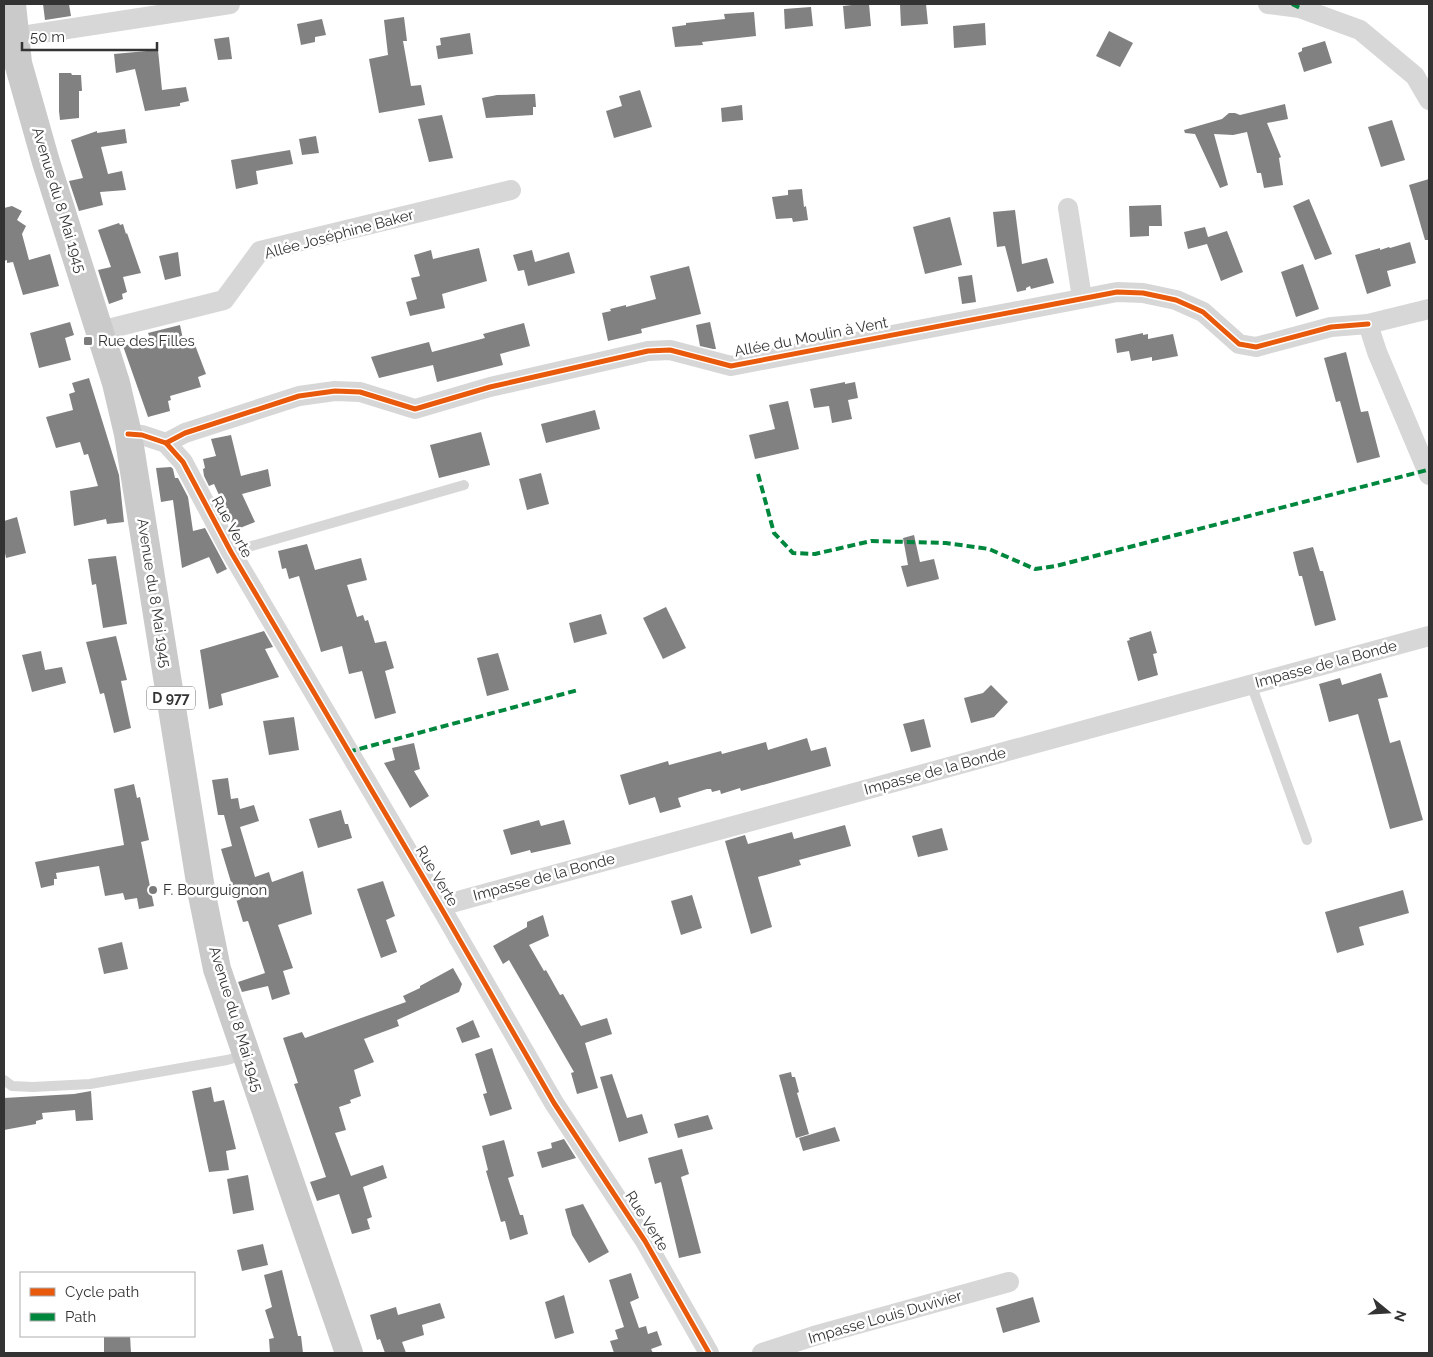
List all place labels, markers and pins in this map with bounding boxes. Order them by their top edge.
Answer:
place label: Rue des Filles [98,332,195,350]
marker: Rue des Filles [82,335,94,347]
place label: F. Bourguignon [163,881,267,899]
marker: F. Bourguignon [147,884,159,896]

